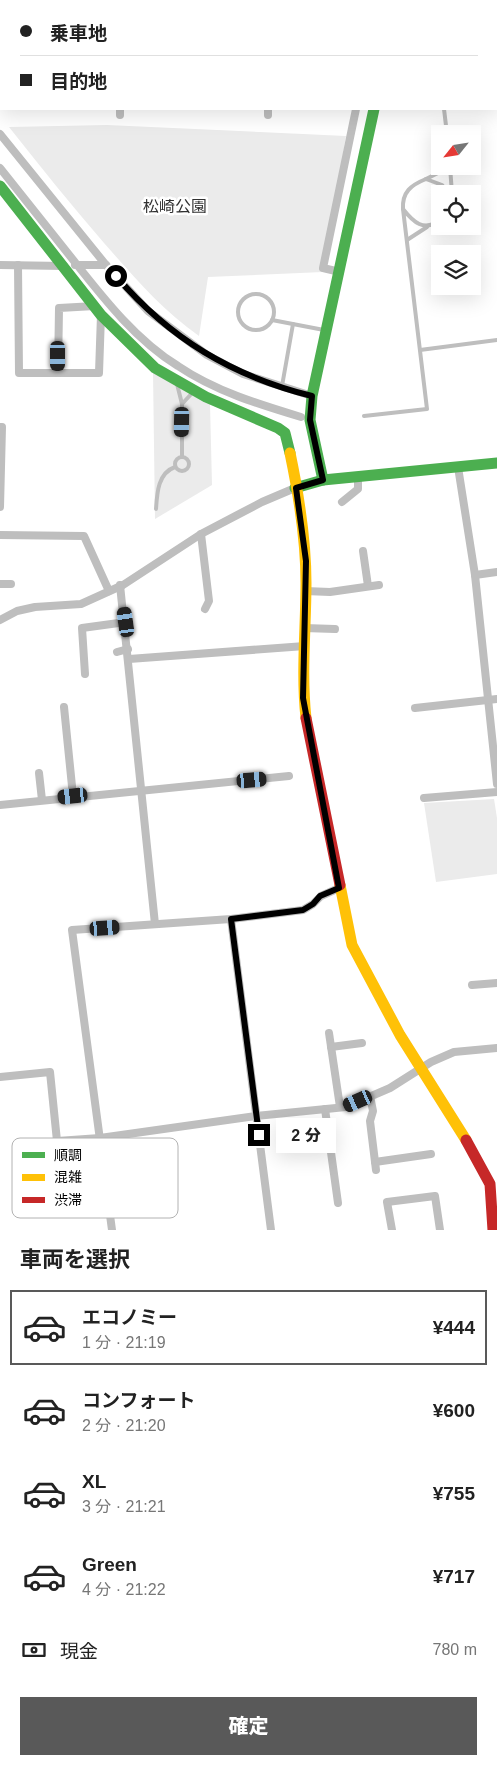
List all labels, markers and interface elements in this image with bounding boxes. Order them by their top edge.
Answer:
text: 乗車地 [50,23,107,44]
text: 目的地 [50,71,107,92]
north arrow [431,125,481,175]
map controls [431,125,481,295]
button: locate [431,185,481,235]
park label: 松崎公園 [143,198,207,215]
button: layers [431,245,481,295]
route start [105,265,127,287]
car [50,341,65,371]
car [174,407,189,437]
car [116,606,135,638]
car [236,771,267,789]
car [57,787,88,805]
car [89,919,120,937]
car [341,1088,374,1114]
callout: 2 分 [276,1118,336,1152]
route end [248,1124,270,1146]
text: 2 分 [291,1127,321,1144]
legend [12,1138,178,1218]
text: 順調 [54,1147,82,1163]
text: 混雑 [54,1169,82,1185]
text: 渋滞 [54,1192,82,1208]
text: 車両を選択 [20,1247,130,1272]
icon: car [22,1305,67,1350]
text: エコノミー [82,1307,177,1328]
text: ¥444 [433,1317,475,1338]
text: 1 分 · 21:19 [82,1334,166,1351]
icon: car [22,1388,67,1433]
text: コンフォート [82,1390,195,1411]
text: ¥600 [433,1400,475,1421]
text: 2 分 · 21:20 [82,1417,166,1434]
icon: car [22,1471,67,1516]
text: XL [82,1471,106,1492]
text: ¥755 [433,1483,475,1504]
text: 3 分 · 21:21 [82,1498,166,1515]
icon: car [22,1554,67,1599]
text: Green [82,1554,137,1575]
text: ¥717 [433,1566,475,1587]
text: 4 分 · 21:22 [82,1581,166,1598]
icon: cash [20,1636,48,1664]
text: 現金 [60,1641,98,1662]
text: 780 m [433,1641,477,1658]
button: 確定 [20,1697,477,1755]

